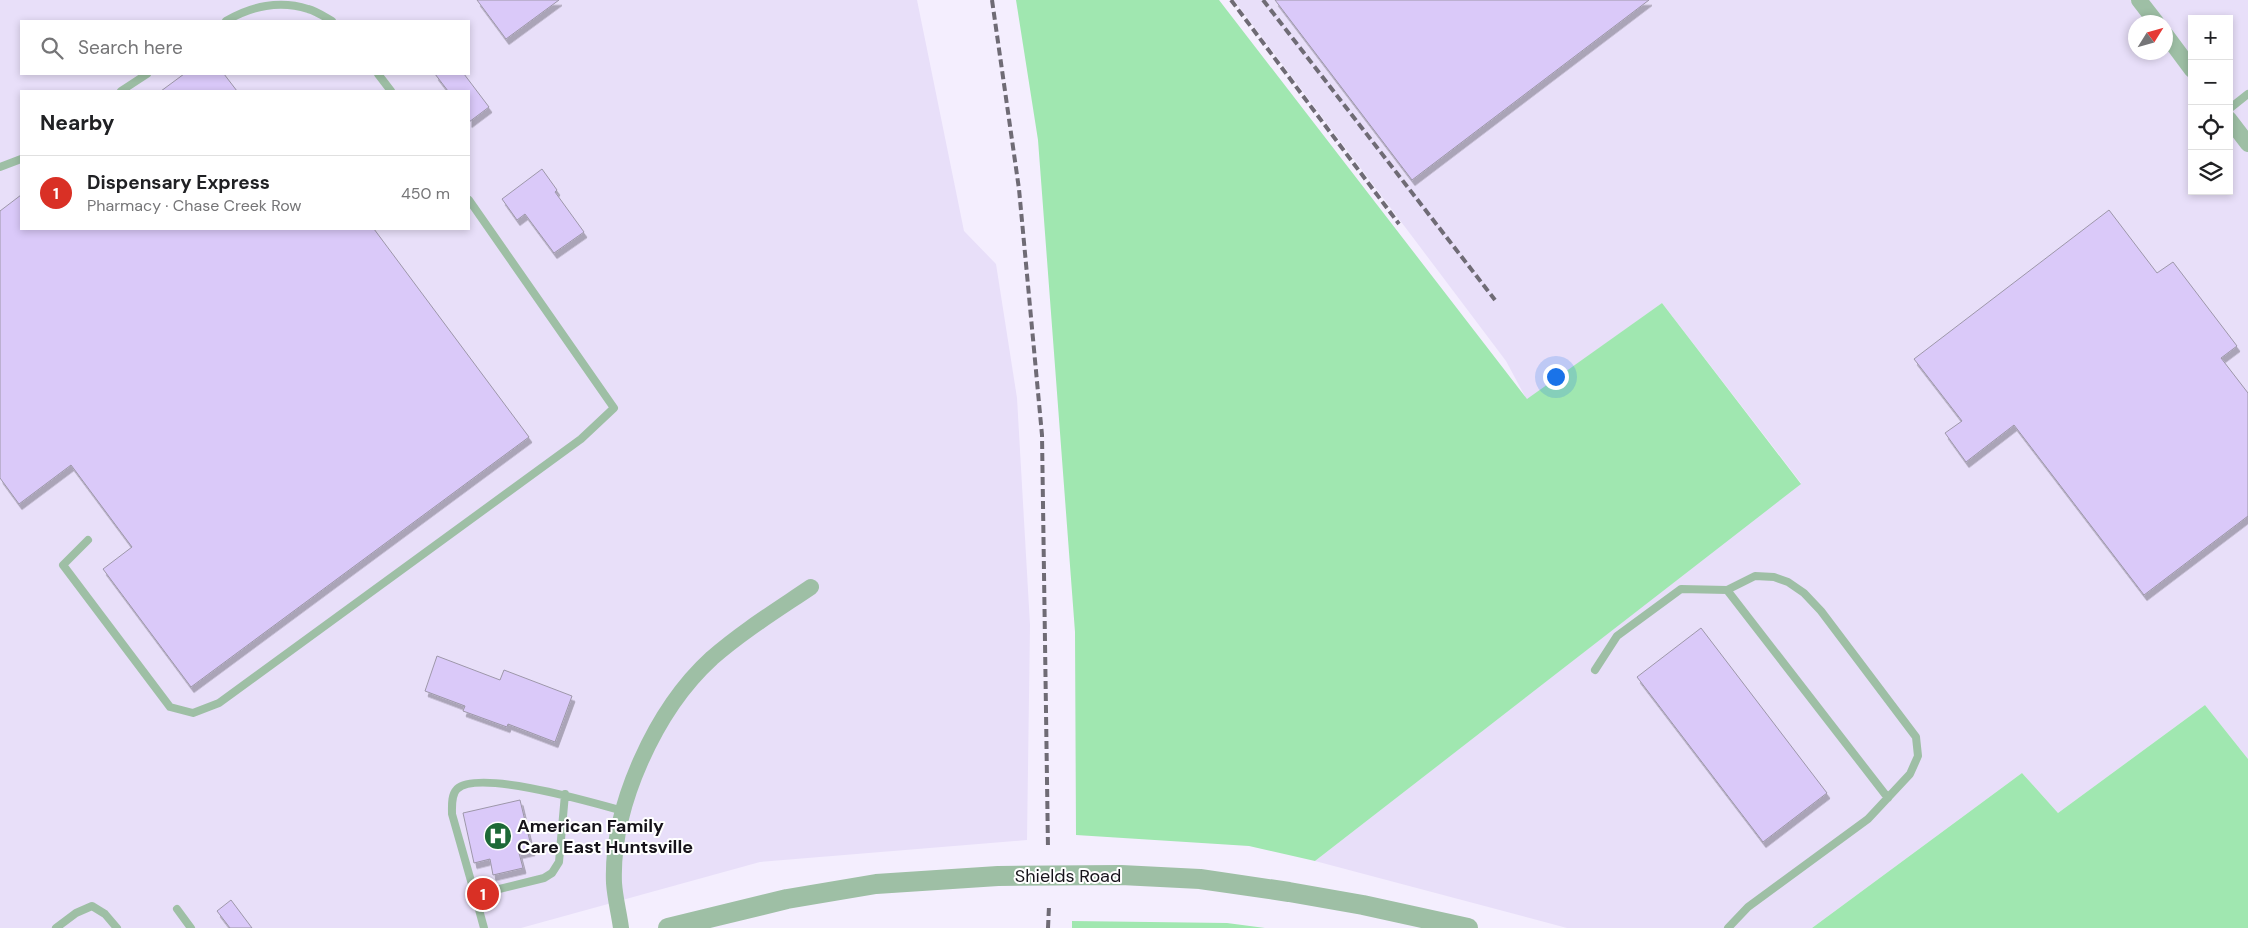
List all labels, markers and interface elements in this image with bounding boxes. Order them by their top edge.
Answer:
north arrow [2128,15,2173,60]
map controls [2188,15,2233,195]
button: + [2188,15,2233,60]
search box [20,20,470,75]
icon: search [38,34,66,62]
text: Search here [78,35,183,60]
button: − [2188,60,2233,105]
button: locate [2188,105,2233,150]
text: Nearby [40,109,114,137]
button: layers [2188,150,2233,195]
text: Dispensary Express [87,170,270,195]
text: 1 [53,183,59,204]
text: 450 m [401,183,450,204]
text: Pharmacy · Chase Creek Row [87,195,302,216]
your location [1543,364,1569,390]
place label: American Family Care East Huntsville [517,814,693,859]
hospital icon: American Family Care East Huntsville [483,821,513,851]
street label: Shields Road [1015,864,1121,888]
pin: 1 [467,875,499,913]

